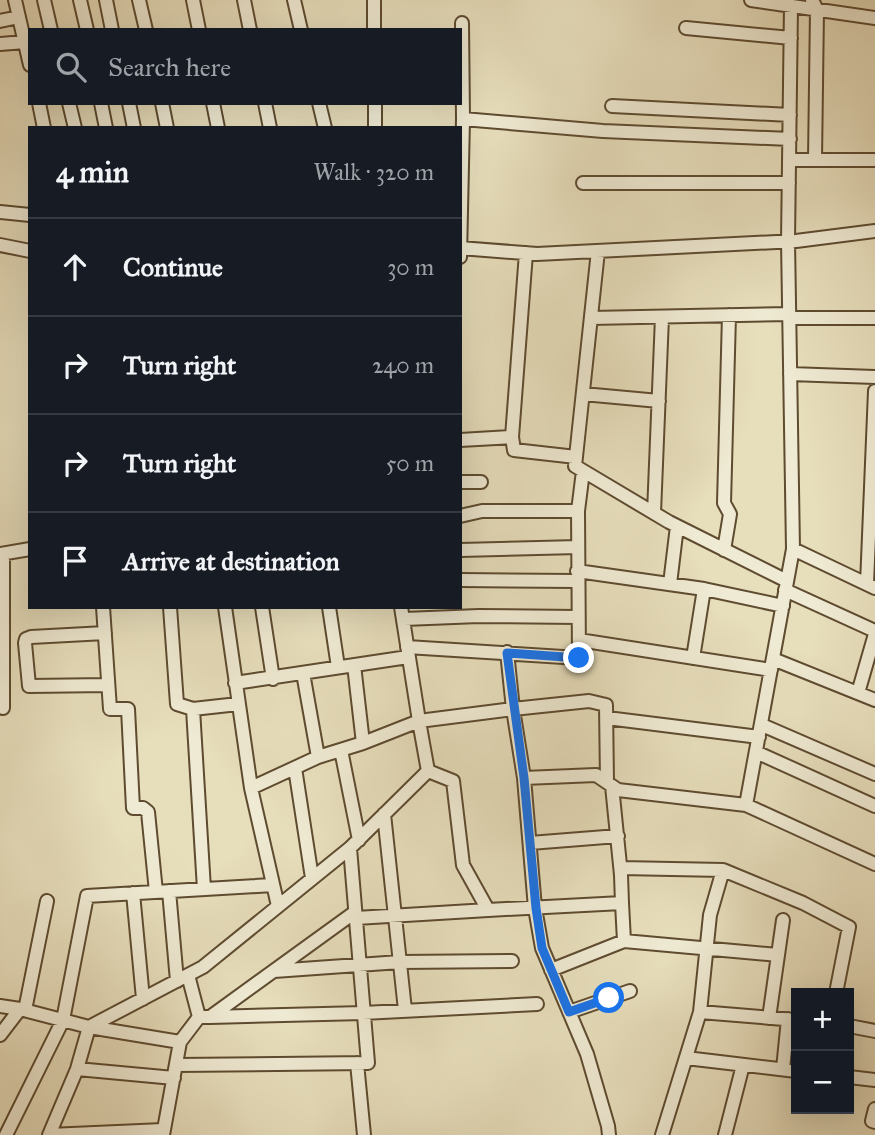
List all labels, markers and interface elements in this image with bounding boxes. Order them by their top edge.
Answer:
search box [28,28,462,105]
icon: search [52,48,90,86]
text: Search here [108,51,231,83]
text: 4 min [56,154,129,190]
text: Walk · 320 m [314,158,434,186]
icon: ahead [56,248,94,286]
text: Continue [123,251,223,283]
text: 30 m [387,253,434,281]
icon: right [56,346,94,384]
text: Turn right [123,349,236,381]
text: 240 m [372,351,434,379]
icon: right [56,444,94,482]
text: Turn right [123,447,236,479]
text: 50 m [386,449,434,477]
icon: arrive [56,542,94,580]
text: Arrive at destination [123,545,340,577]
route end [563,642,594,673]
route start [593,982,624,1013]
map controls [791,988,854,1114]
button: + [791,988,854,1051]
button: − [791,1051,854,1114]

